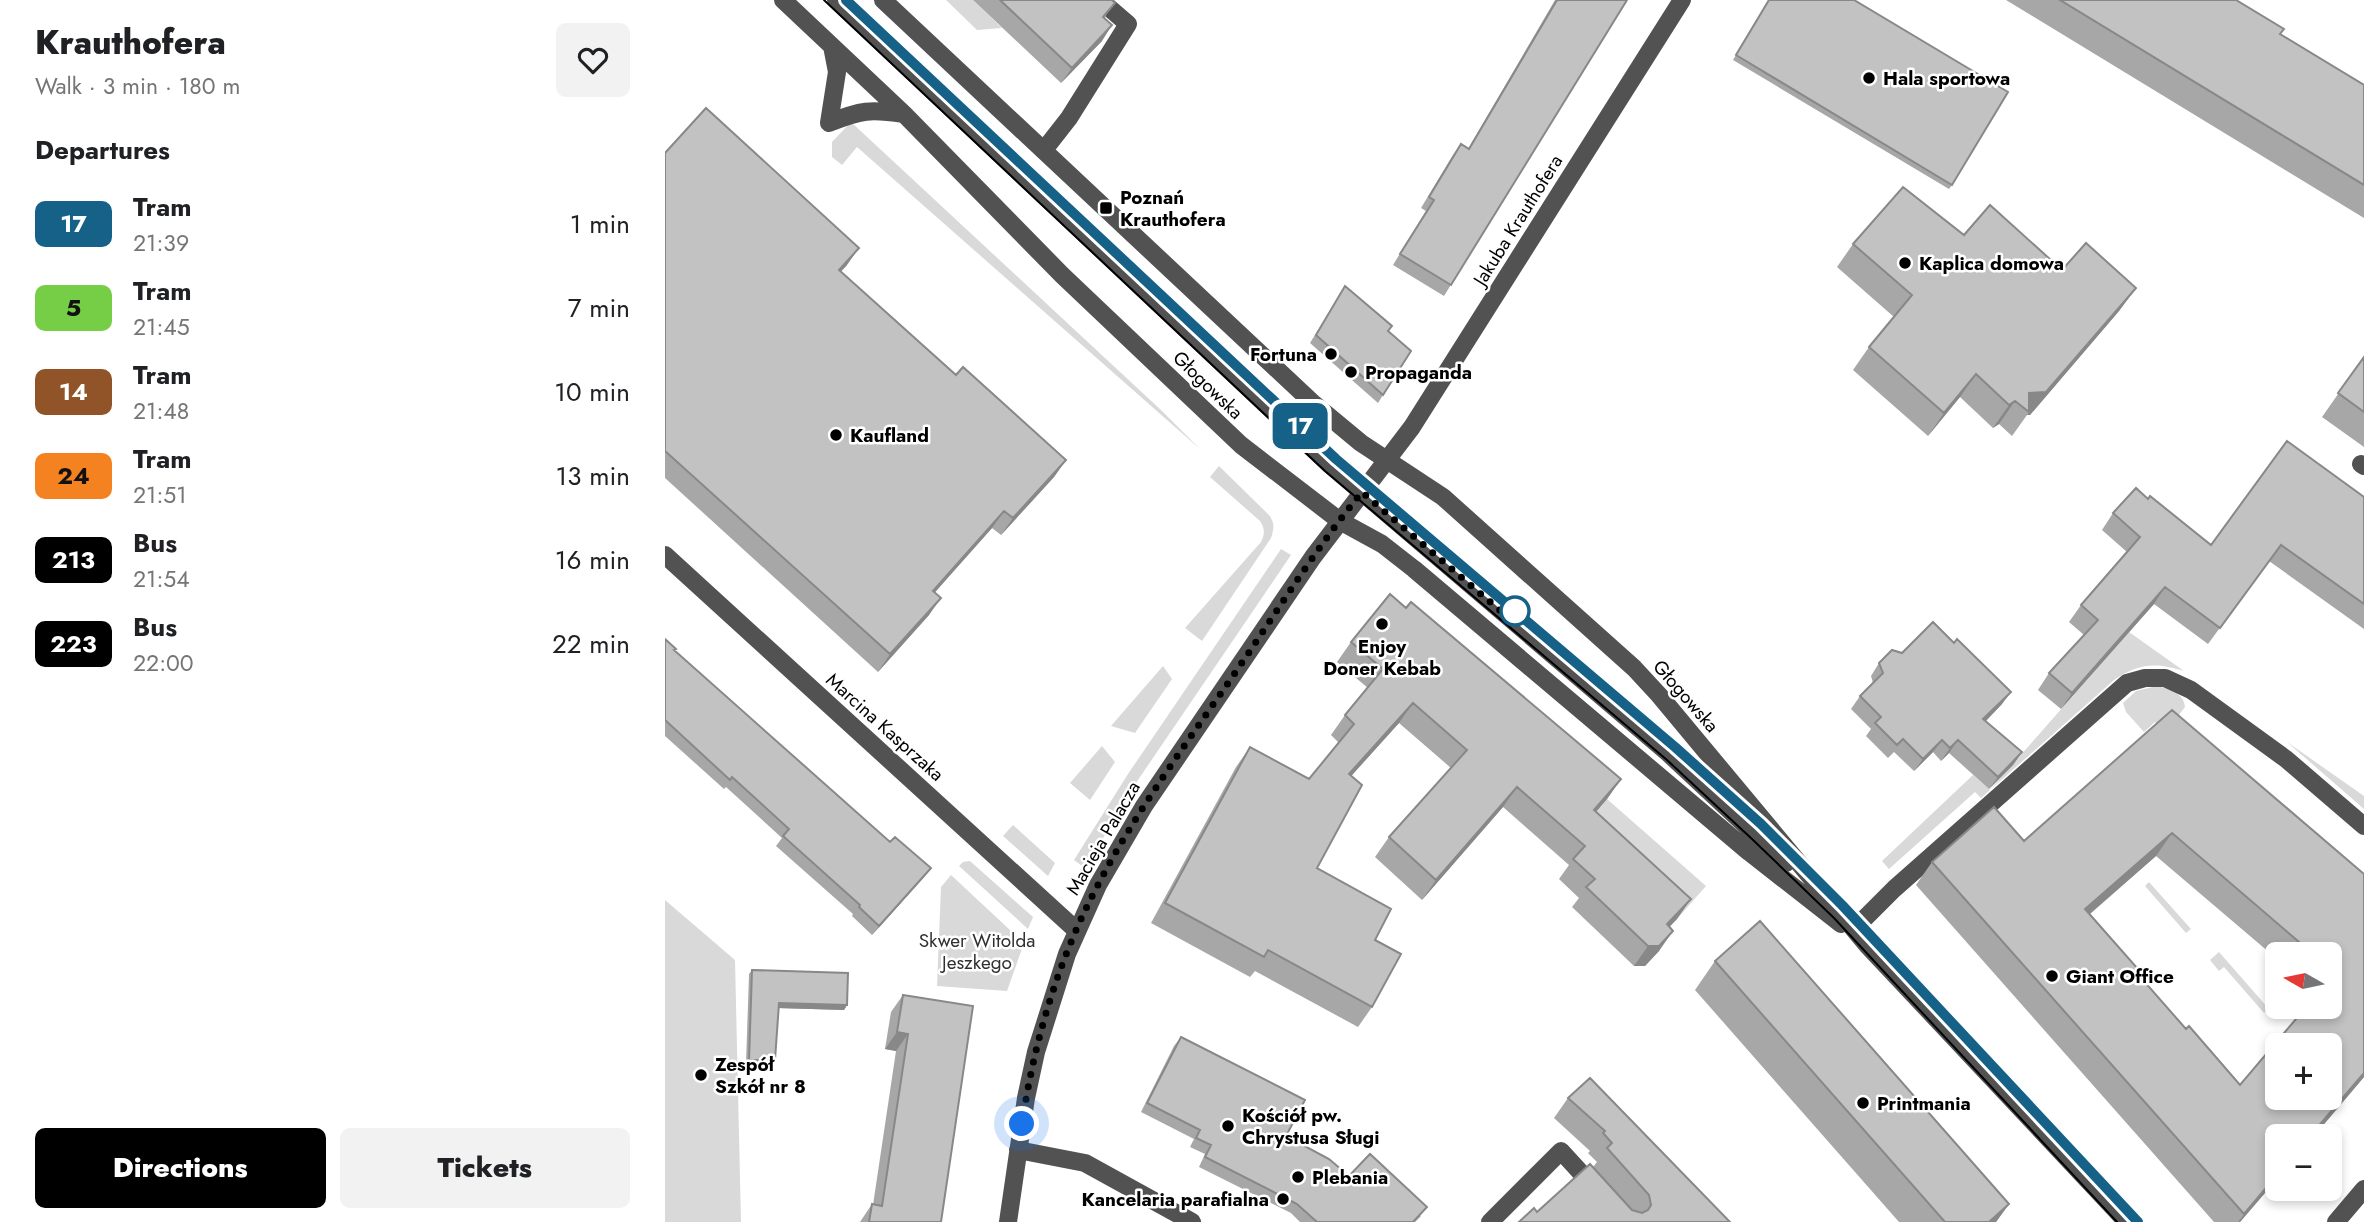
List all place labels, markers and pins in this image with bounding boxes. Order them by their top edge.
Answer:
place label: Hala sportowa [1883,65,2010,92]
marker: Hala sportowa [1861,70,1877,86]
place label: Poznań Krauthofera [1120,184,1226,233]
marker: Poznań Krauthofera [1098,200,1114,216]
place label: Kaplica domowa [1919,250,2064,277]
marker: Kaplica domowa [1897,255,1913,271]
place label: Fortuna [1250,341,1317,368]
marker: Fortuna [1323,346,1339,362]
place label: Propaganda [1365,359,1472,386]
marker: Propaganda [1343,364,1359,380]
place label: Kaufland [850,422,929,449]
marker: Kaufland [828,427,844,443]
unlabelled marker [1500,596,1530,626]
marker: Enjoy Doner Kebab [1374,616,1390,632]
place label: Enjoy Doner Kebab [1323,633,1441,682]
place label: Giant Office [2066,963,2174,990]
marker: Giant Office [2044,968,2060,984]
place label: Zespół Szkół nr 8 [715,1051,806,1100]
marker: Zespół Szkół nr 8 [693,1067,709,1083]
place label: Printmania [1877,1090,1971,1117]
marker: Printmania [1855,1095,1871,1111]
place label: Kościół pw. Chrystusa Sługi [1242,1102,1379,1151]
marker: Kościół pw. Chrystusa Sługi [1220,1118,1236,1134]
place label: Plebania [1312,1164,1388,1191]
marker: Plebania [1290,1169,1306,1185]
place label: Kancelaria parafialna [1082,1186,1269,1213]
marker: Kancelaria parafialna [1275,1191,1291,1207]

